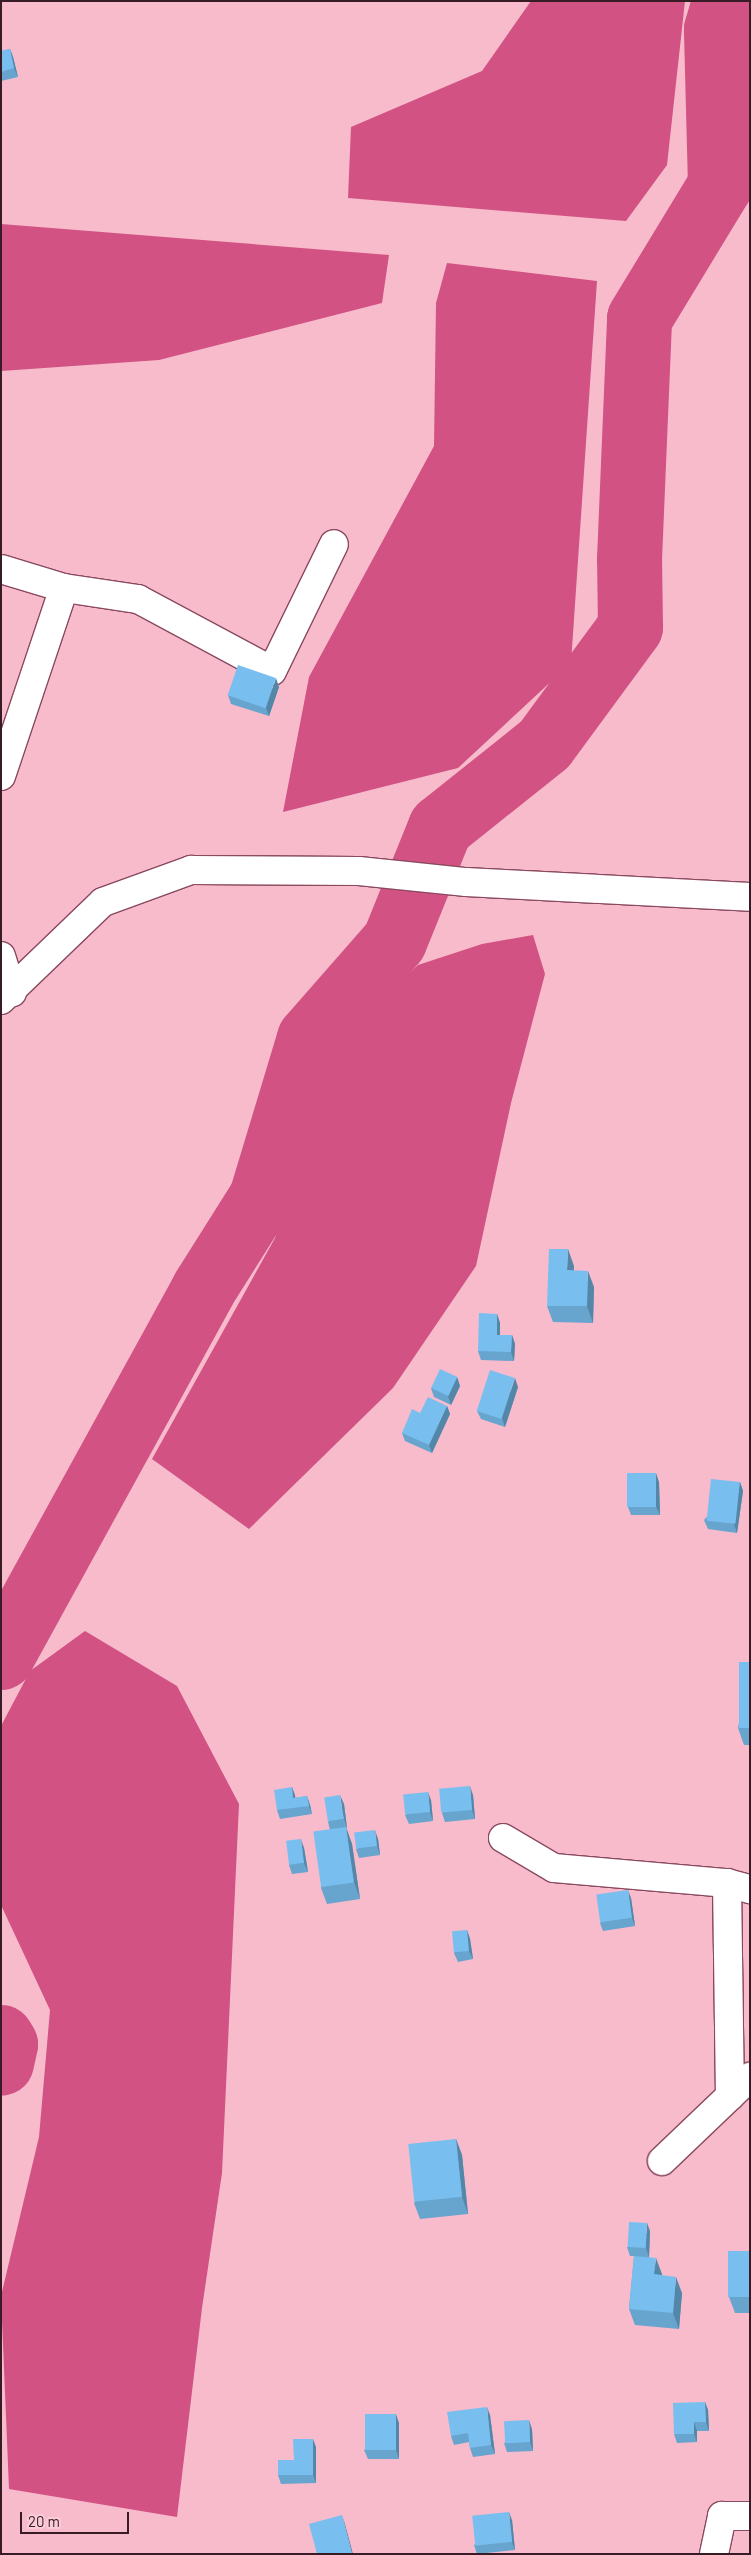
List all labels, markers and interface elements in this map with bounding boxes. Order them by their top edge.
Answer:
scale bar [22,2502,131,2534]
text: 20 m [28,2512,60,2530]

